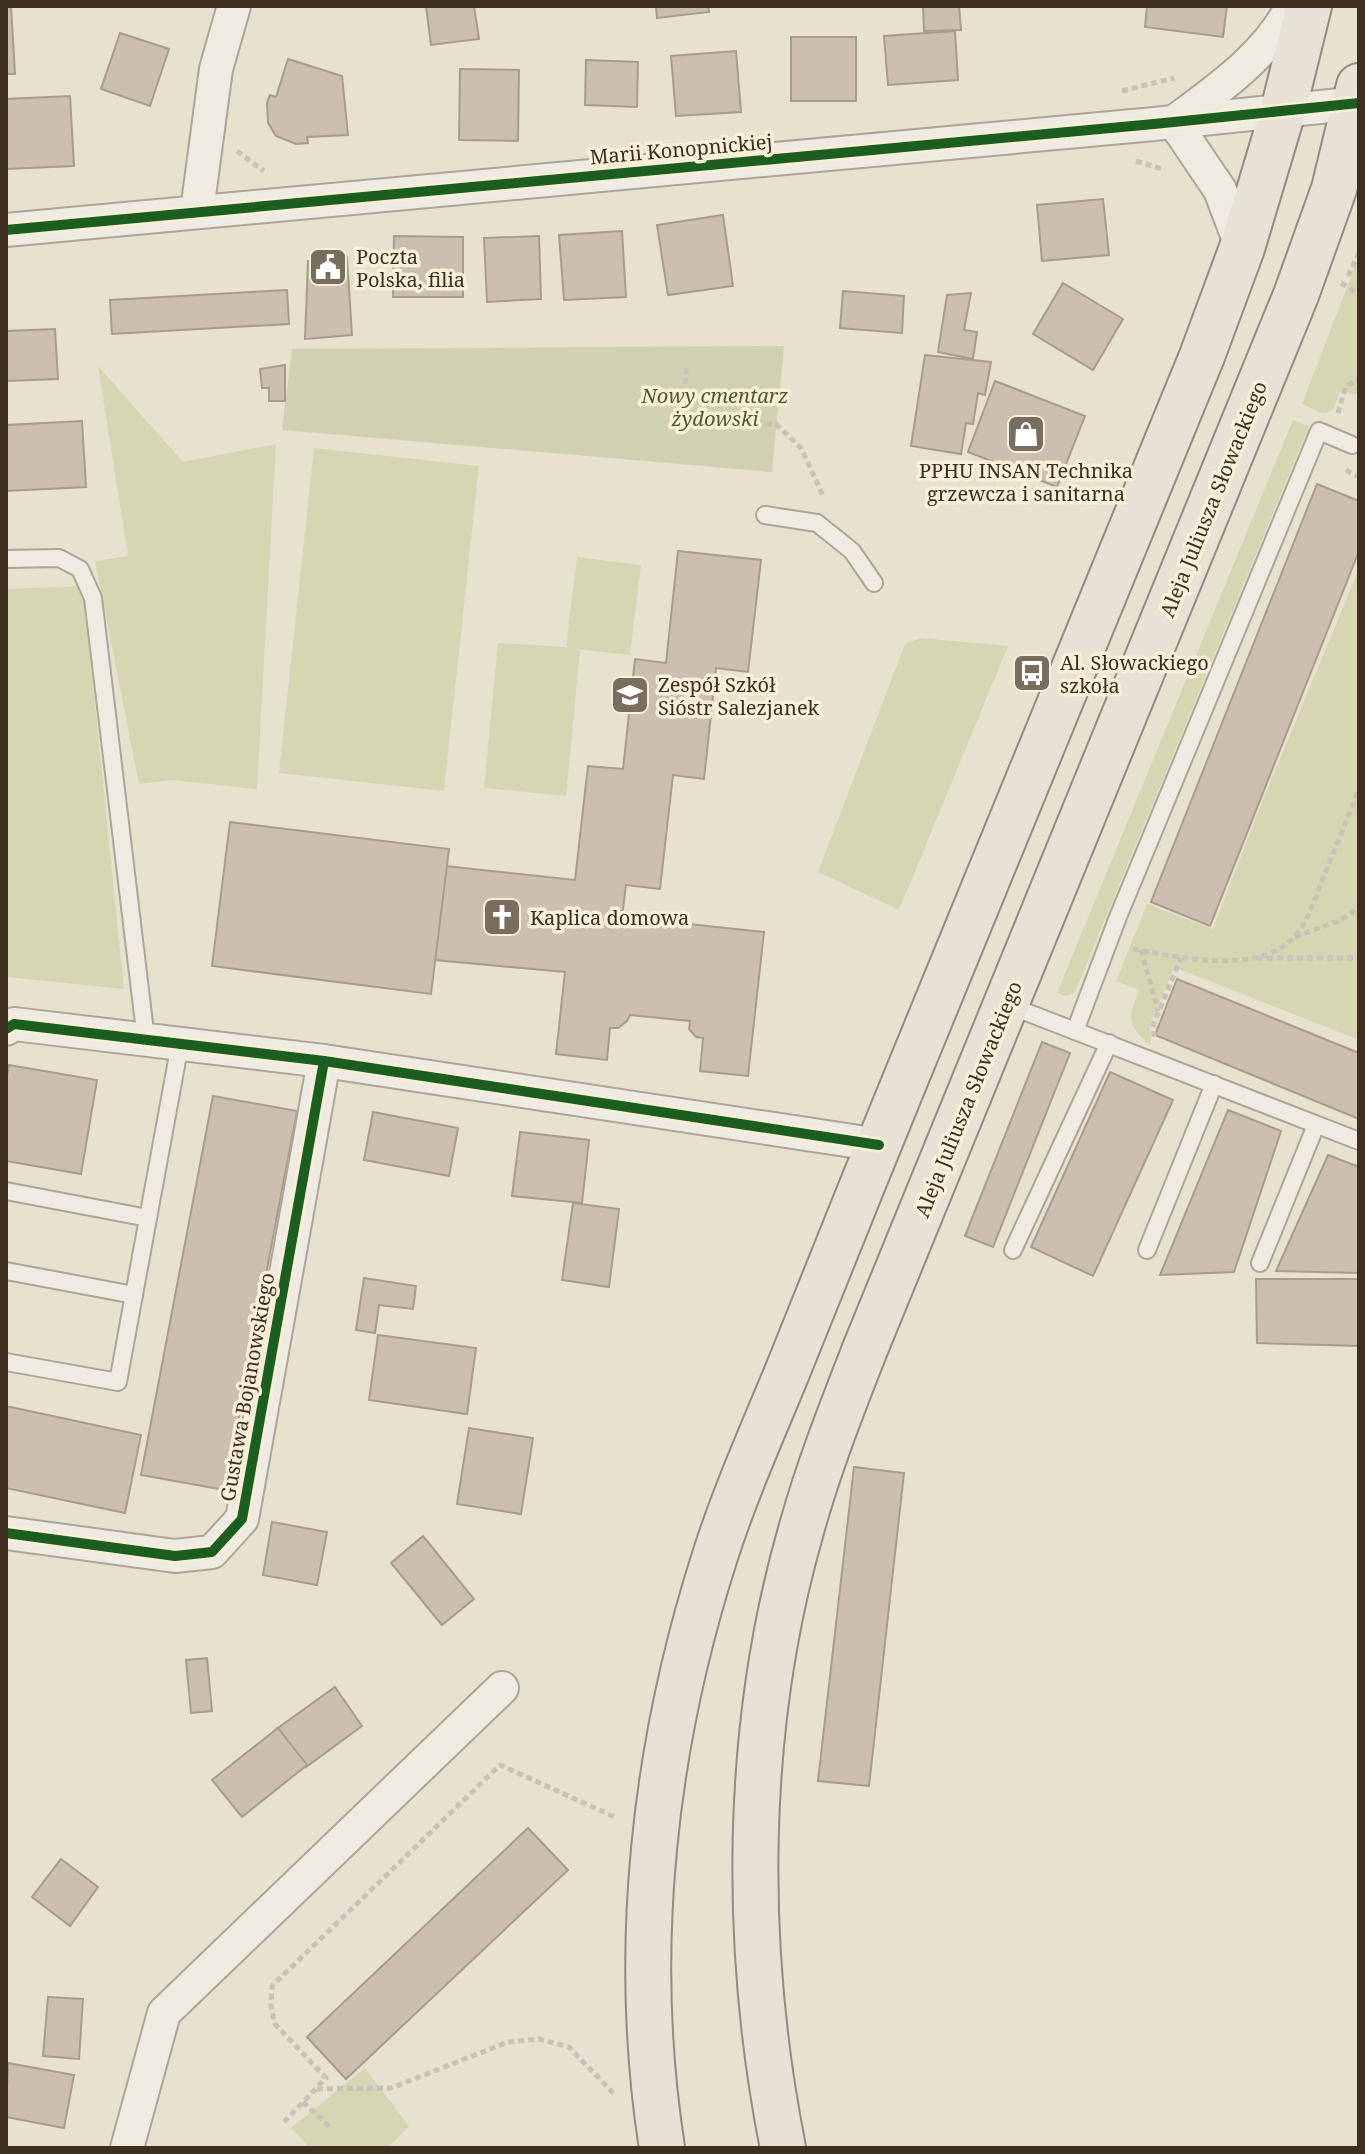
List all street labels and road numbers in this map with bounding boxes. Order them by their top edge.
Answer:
street label: Marii Konopnickiej [589,128,773,170]
street label: Aleja Juliusza Słowackiego [1153,377,1273,621]
street label: Aleja Juliusza Słowackiego [908,977,1028,1221]
street label: Gustawa Bojanowskiego [214,1271,280,1503]

